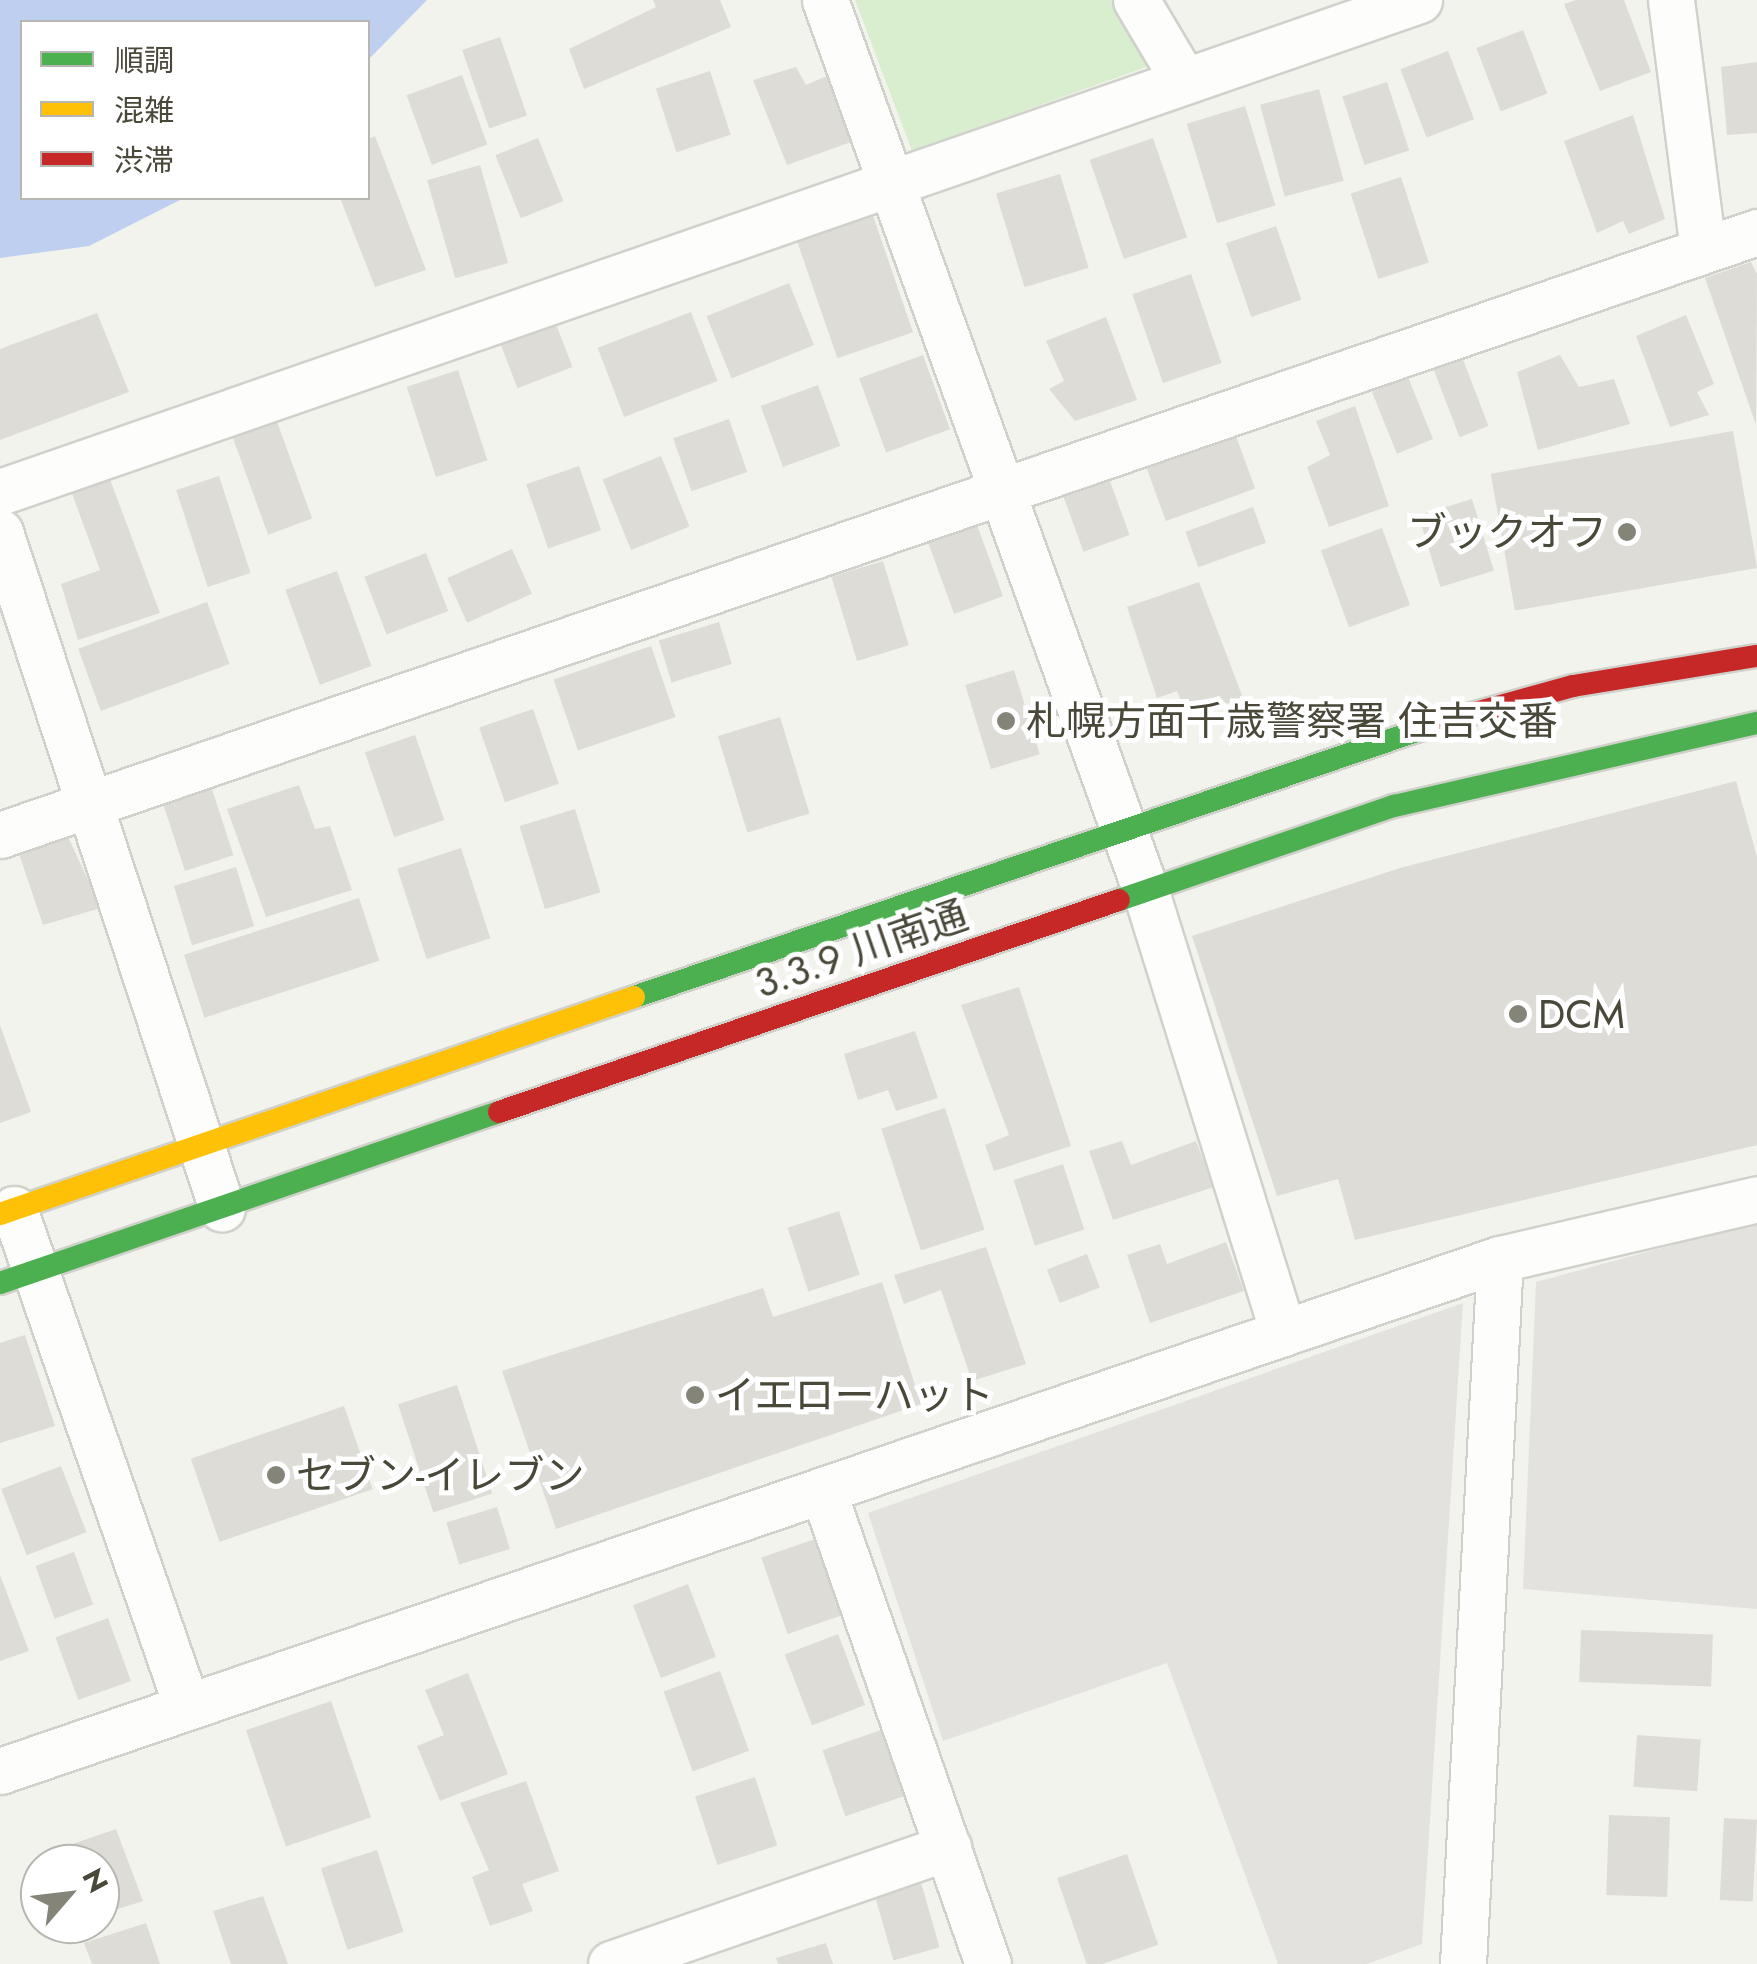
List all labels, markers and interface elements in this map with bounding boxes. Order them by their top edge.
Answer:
legend [20,20,370,200]
text: 順調 [114,39,174,82]
text: 混雑 [114,89,174,132]
text: 渋滞 [114,139,174,182]
place label: ブックオフ [1407,508,1607,556]
marker: ブックオフ [1616,521,1638,543]
place label: 札幌方面千歳警察署 住吉交番 [1026,697,1558,745]
marker: 札幌方面千歳警察署 住吉交番 [995,710,1017,732]
street label: 3.3.9 川南通 [748,890,974,1008]
place label: DCM [1538,990,1625,1038]
marker: DCM [1507,1003,1529,1025]
place label: イエローハット [715,1371,995,1419]
marker: イエローハット [684,1384,706,1406]
place label: セブン-イレブン [296,1451,584,1499]
marker: セブン-イレブン [265,1464,287,1486]
north arrow [20,1844,120,1944]
text: N [72,1861,118,1900]

